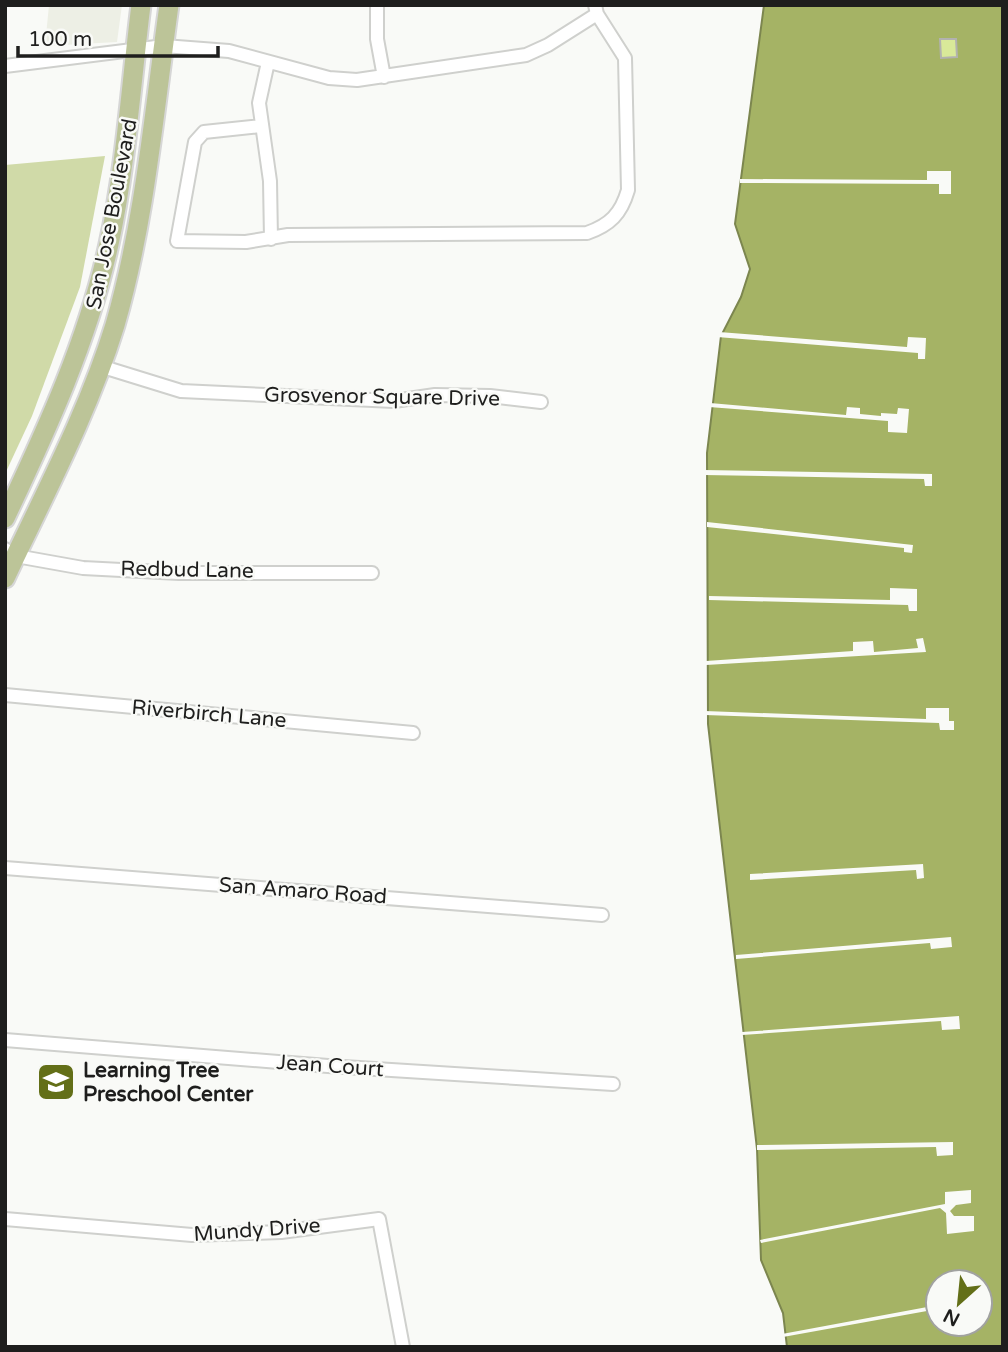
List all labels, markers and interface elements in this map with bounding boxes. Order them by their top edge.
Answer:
scale bar [18,14,217,58]
text: 100 m [28,27,92,52]
street label: San Jose Boulevard [81,117,143,311]
street label: Grosvenor Square Drive [264,382,500,412]
street label: Redbud Lane [120,556,254,584]
street label: Riverbirch Lane [131,695,288,733]
street label: San Amaro Road [218,873,388,909]
street label: Jean Court [275,1050,385,1082]
place label: Learning Tree Preschool Center [83,1058,254,1107]
school or university icon: Learning Tree Preschool Center [35,1061,77,1103]
street label: Mundy Drive [193,1213,321,1247]
north arrow [924,1268,994,1338]
text: N [940,1304,964,1331]

